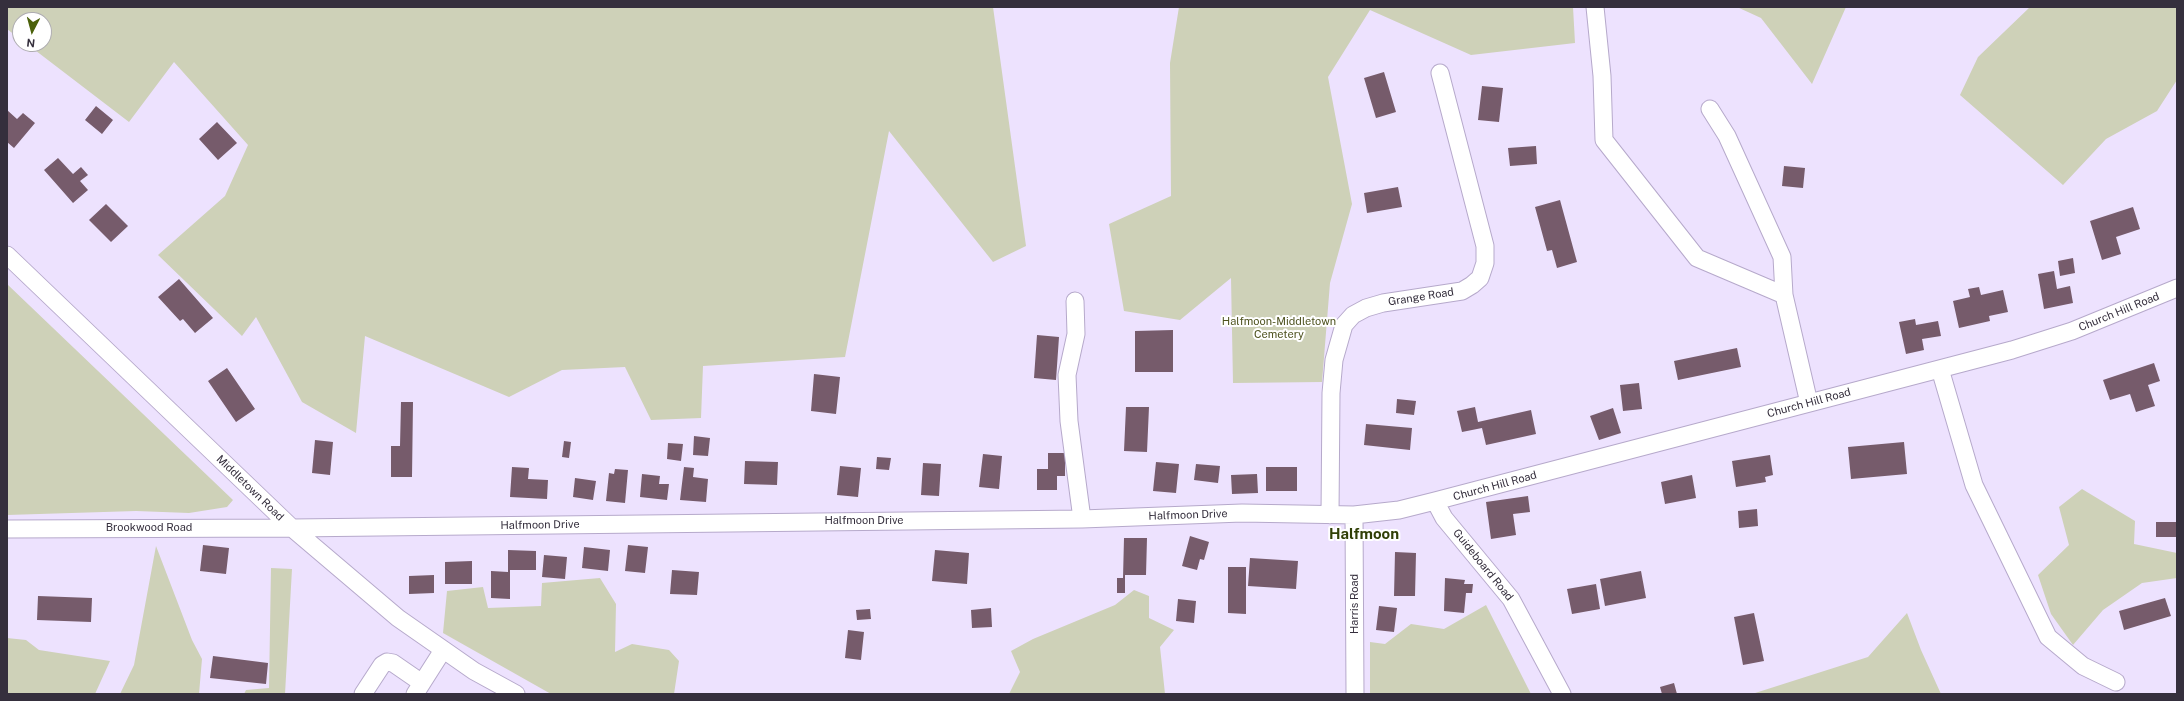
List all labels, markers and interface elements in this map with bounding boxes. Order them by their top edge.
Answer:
north arrow [12,12,52,52]
text: N [26,37,36,49]
street label: Grange Road [1387,285,1455,309]
street label: Church Hill Road [2077,290,2161,334]
park label: Halfmoon-Middletown Cemetery [1222,315,1336,341]
street label: Church Hill Road [1766,386,1852,420]
street label: Middletown Road [214,452,286,524]
street label: Church Hill Road [1452,469,1538,503]
street label: Halfmoon Drive [1148,507,1228,523]
street label: Halfmoon Drive [824,514,904,528]
street label: Halfmoon Drive [500,518,580,532]
street label: Brookwood Road [106,521,192,535]
district label: Halfmoon [1329,525,1399,543]
street label: Guideboard Road [1450,527,1516,603]
street label: Harris Road [1348,574,1362,634]

